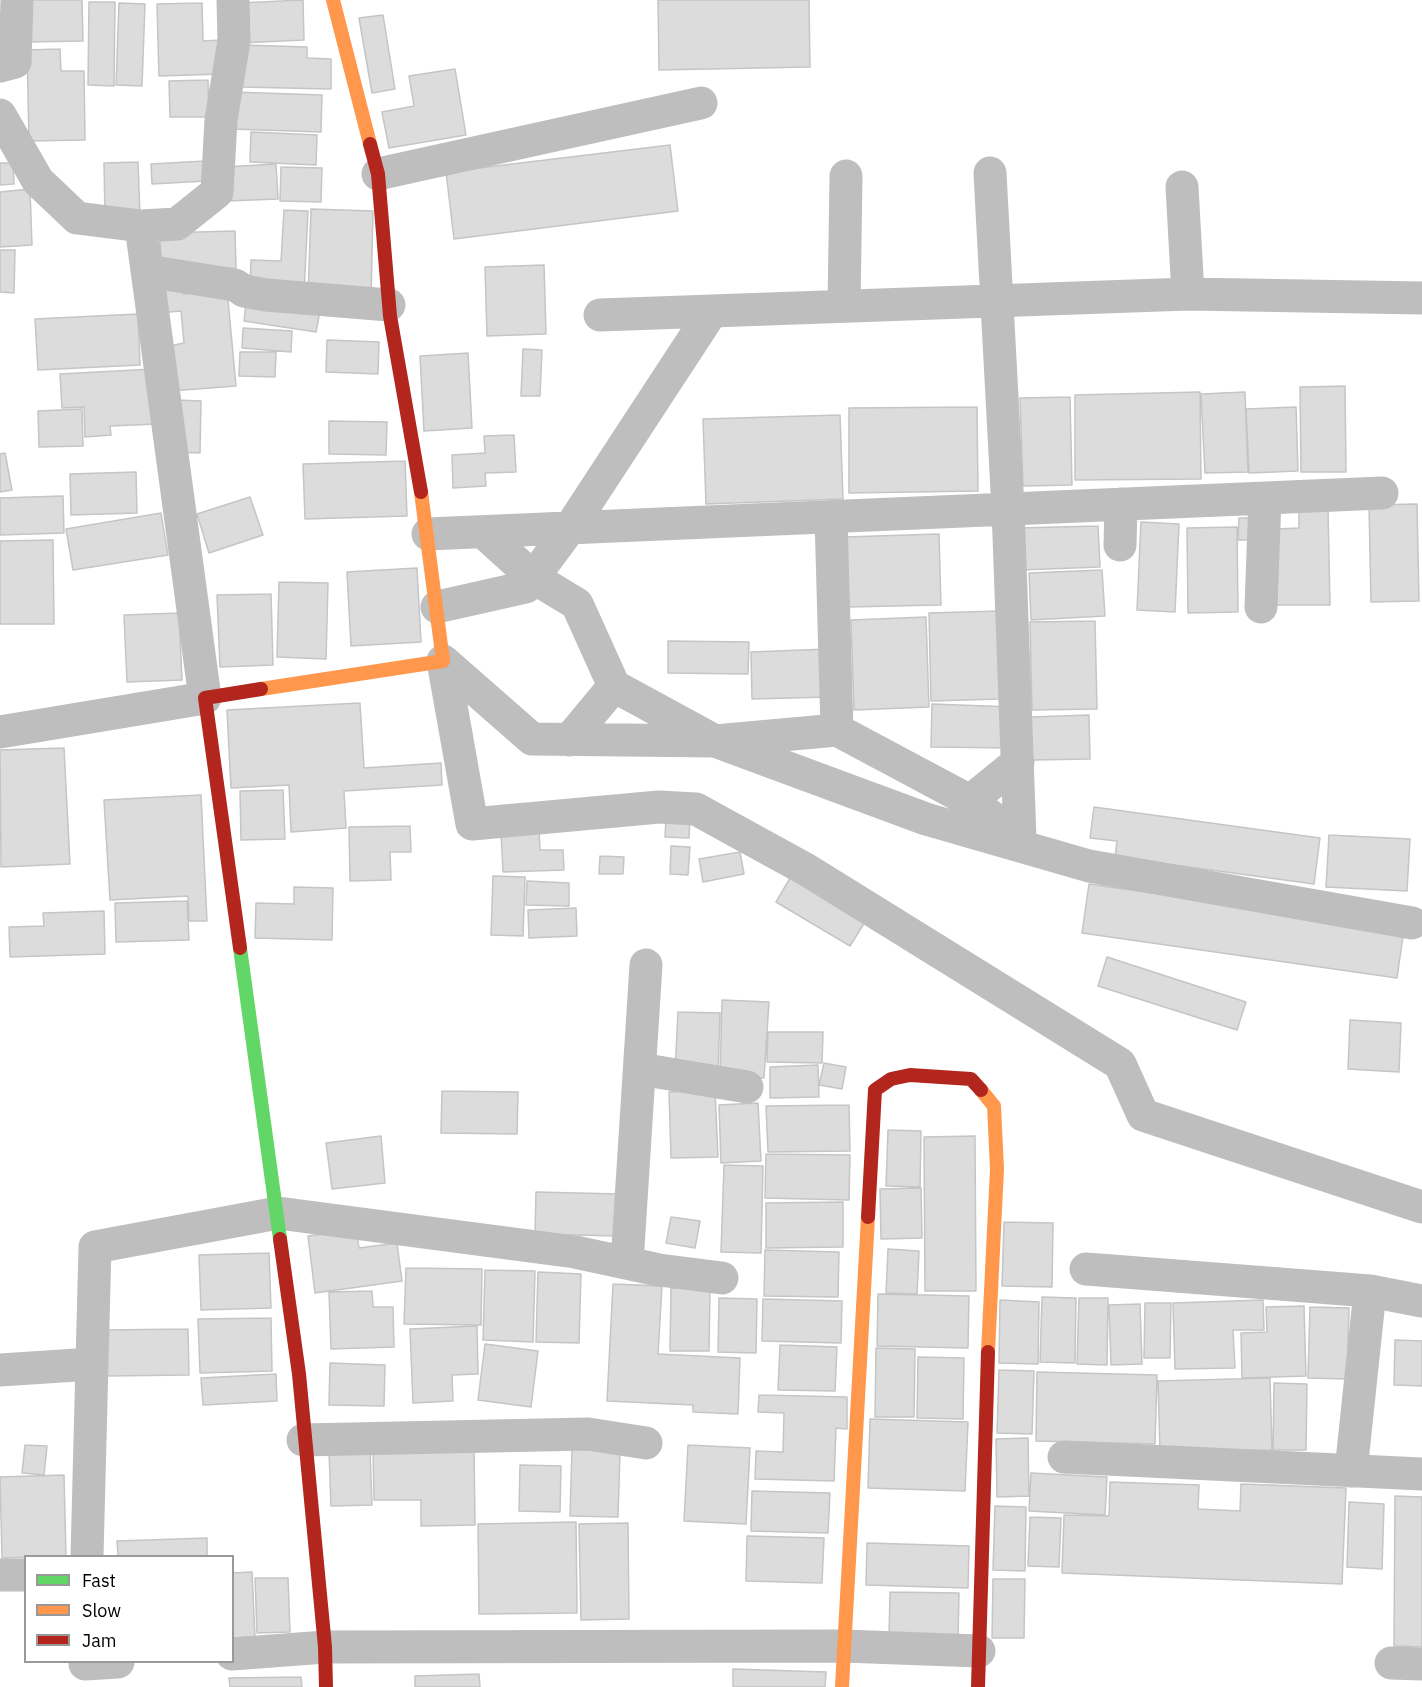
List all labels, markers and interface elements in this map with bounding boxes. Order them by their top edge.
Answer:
legend [24,1555,234,1663]
text: Fast [82,1569,116,1592]
text: Slow [82,1599,121,1622]
text: Jam [82,1629,117,1652]

